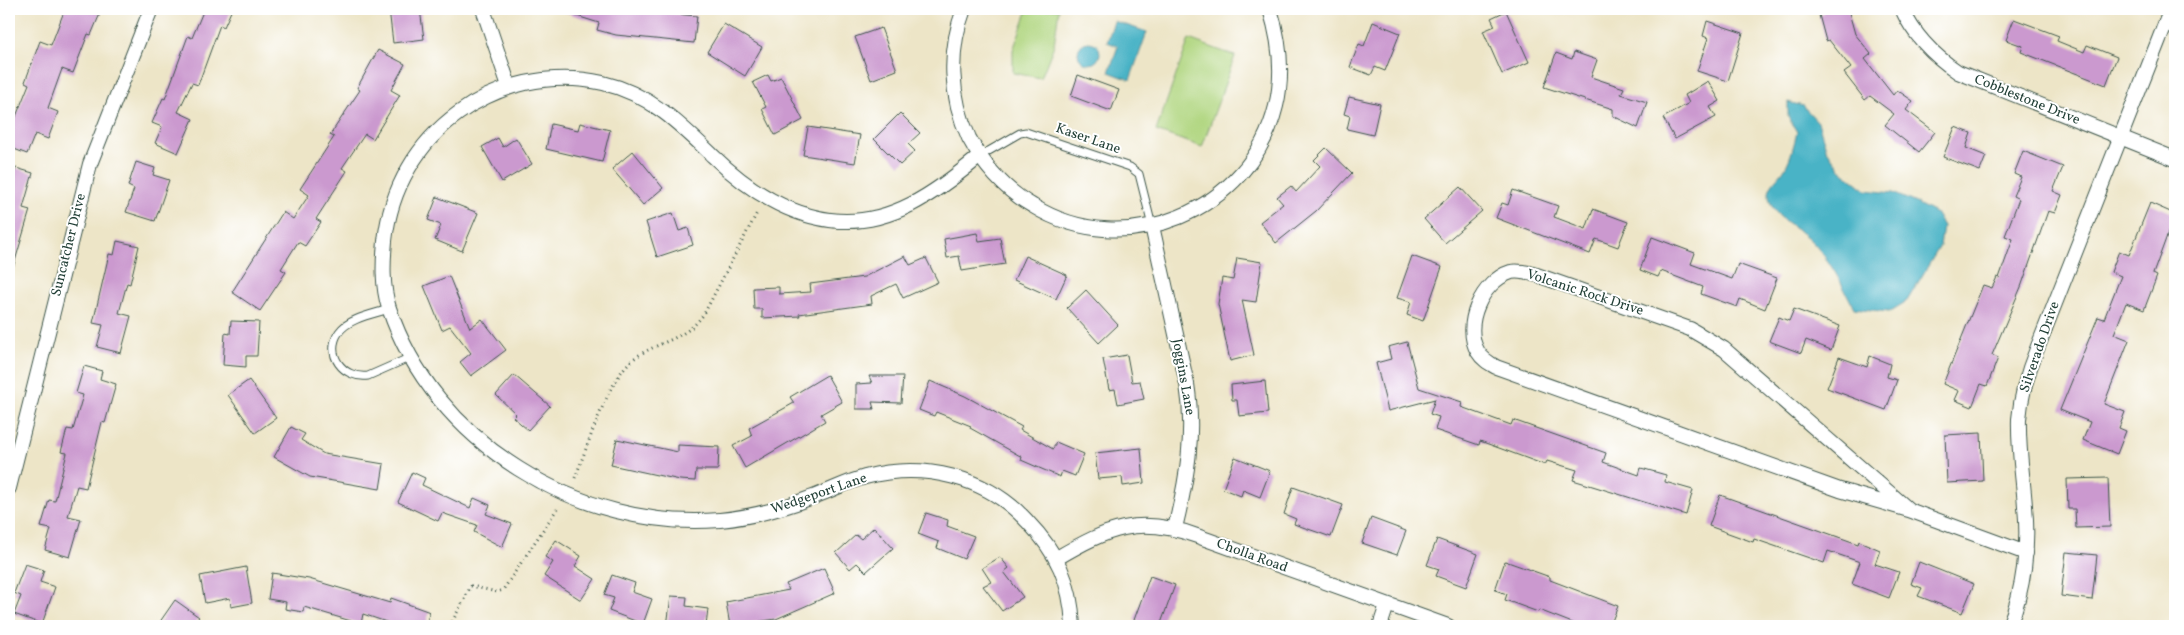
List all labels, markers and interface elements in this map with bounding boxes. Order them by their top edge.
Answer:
street label: Cobblestone Drive [1971,70,2083,130]
street label: Kaser Lane [1053,119,1123,159]
street label: Suncatcher Drive [47,191,91,298]
street label: Volcanic Rock Drive [1524,265,1646,321]
street label: Silverado Drive [2016,299,2065,395]
street label: Joggins Lane [1167,337,1199,417]
street label: Wedgeport Lane [769,469,870,519]
street label: Cholla Road [1214,534,1290,578]

